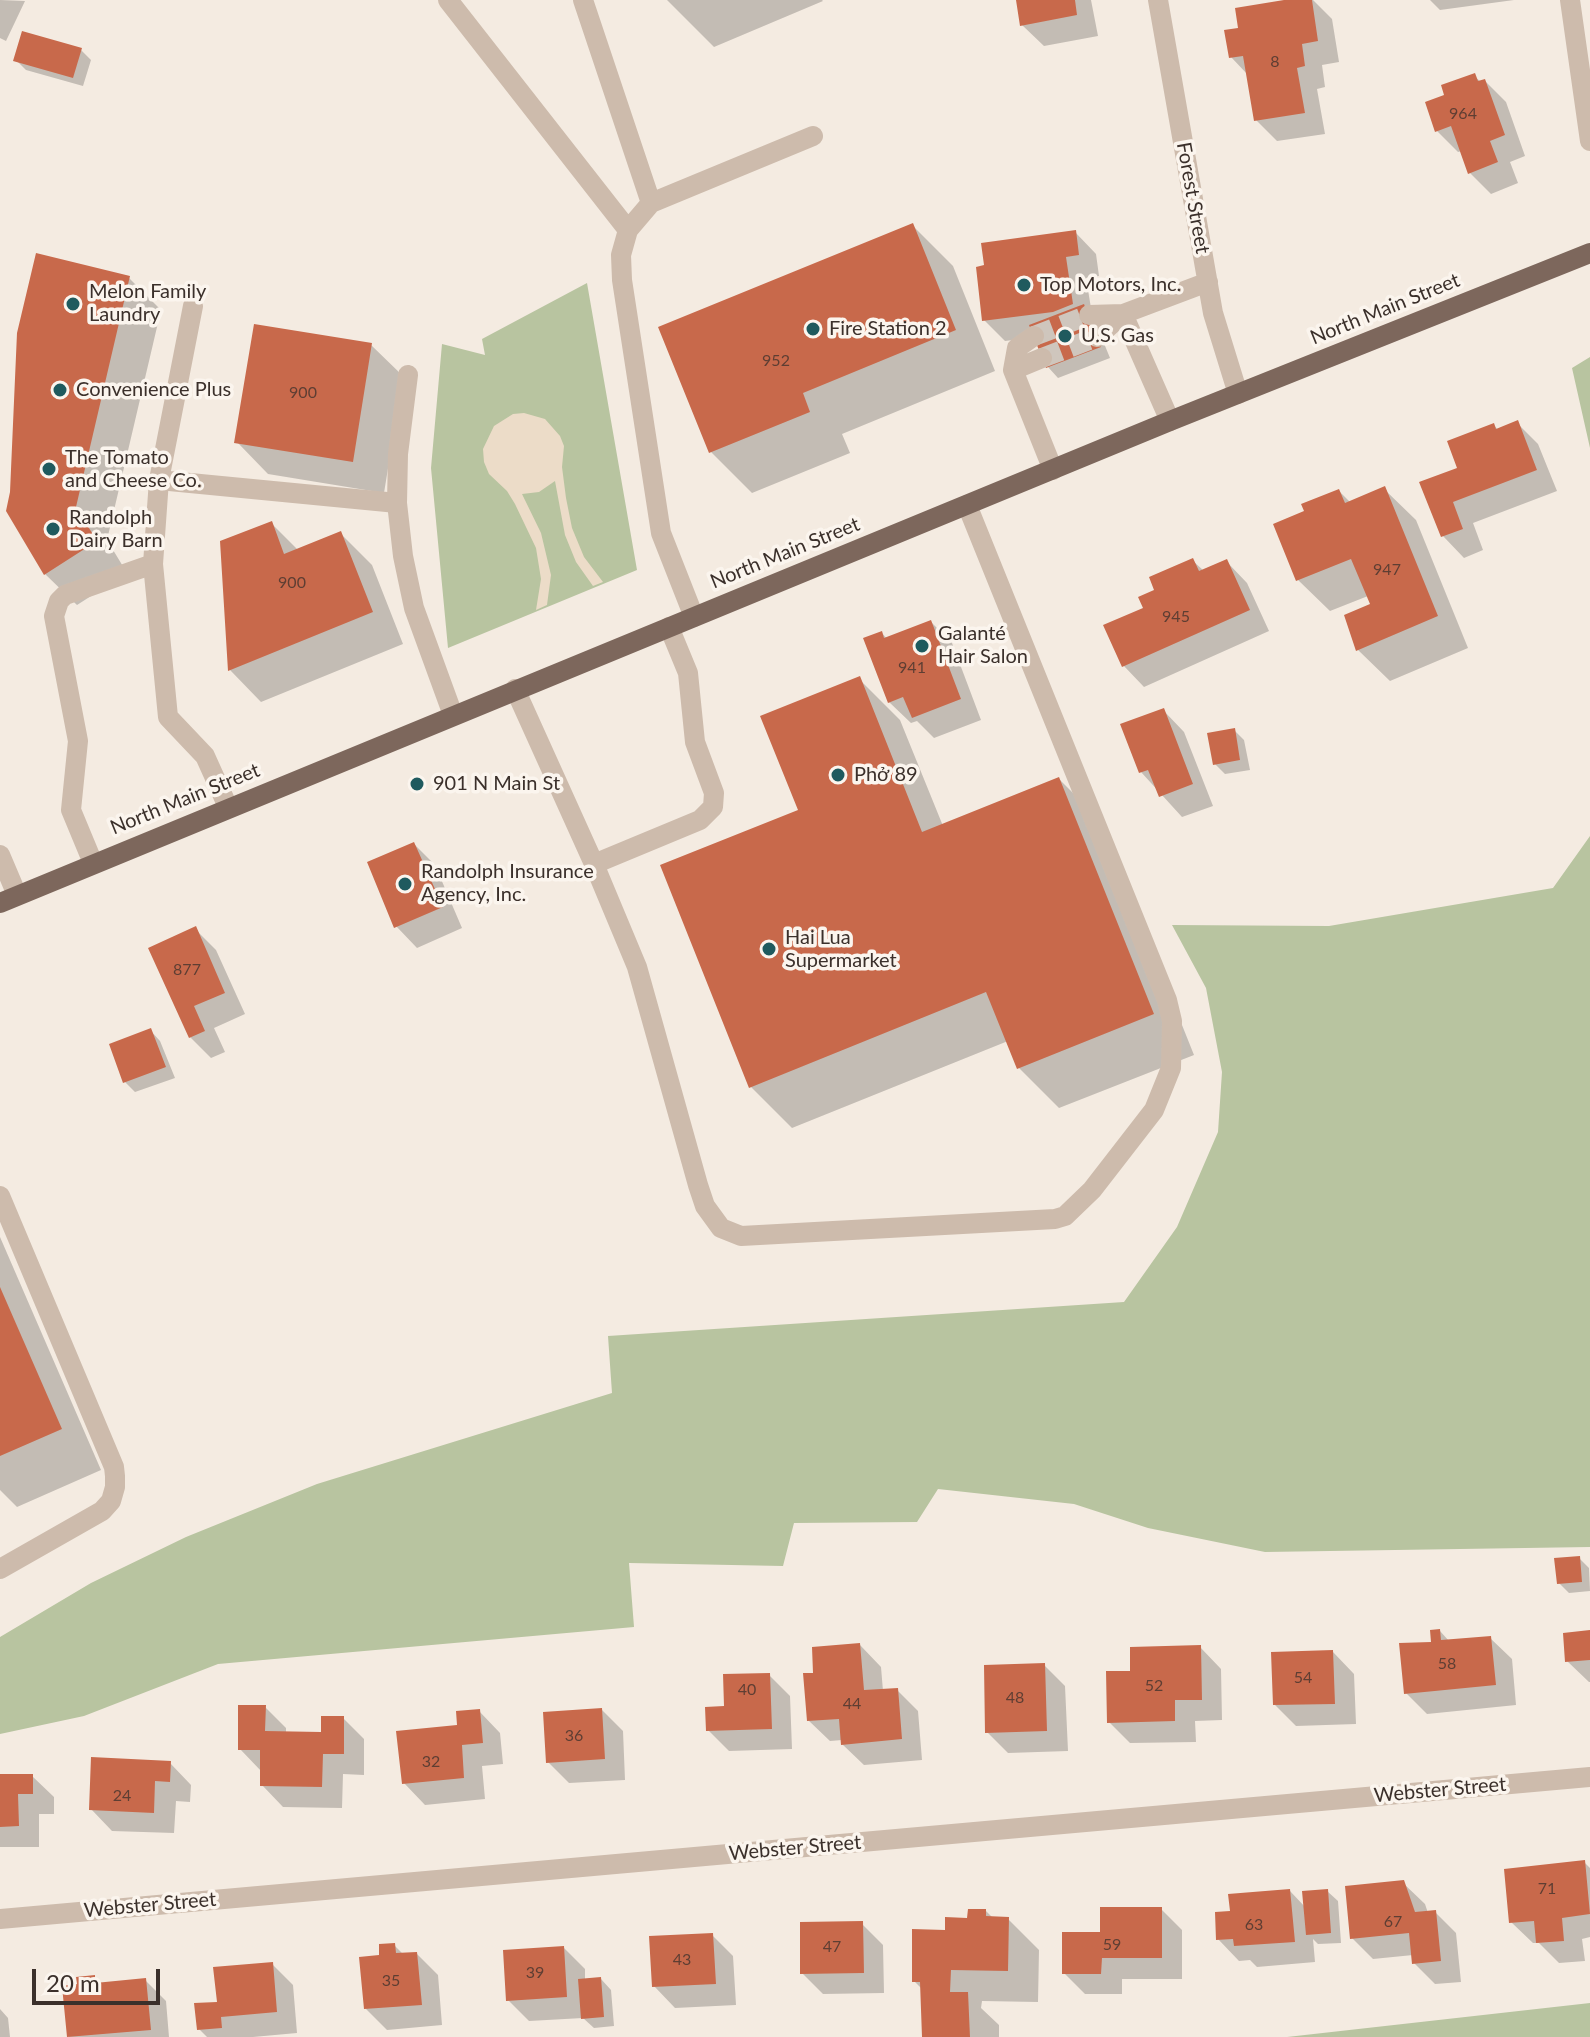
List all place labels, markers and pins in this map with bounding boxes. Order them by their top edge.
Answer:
place label: Top Motors, Inc. [1040,273,1181,297]
marker: Top Motors, Inc. [1015,276,1033,294]
place label: Melon Family Laundry [89,280,206,327]
marker: Melon Family Laundry [64,295,82,313]
place label: Fire Station 2 [829,317,947,341]
marker: Fire Station 2 [804,320,822,338]
place label: U.S. Gas [1081,324,1154,348]
marker: U.S. Gas [1056,327,1074,345]
place label: Convenience Plus [76,378,231,402]
marker: Convenience Plus [51,381,69,399]
place label: The Tomato and Cheese Co. [65,446,202,493]
marker: The Tomato and Cheese Co. [40,460,58,478]
place label: Randolph Dairy Barn [69,506,163,553]
marker: Randolph Dairy Barn [44,520,62,538]
place label: Galanté Hair Salon [938,622,1028,669]
marker: Galanté Hair Salon [913,637,931,655]
place label: Phở 89 [854,763,918,787]
marker: Phở 89 [829,766,847,784]
place label: 901 N Main St [433,772,560,796]
marker: 901 N Main St [408,775,426,793]
place label: Randolph Insurance Agency, Inc. [421,860,594,907]
marker: Randolph Insurance Agency, Inc. [396,875,414,893]
place label: Hai Lua Supermarket [785,926,897,973]
marker: Hai Lua Supermarket [760,940,778,958]

